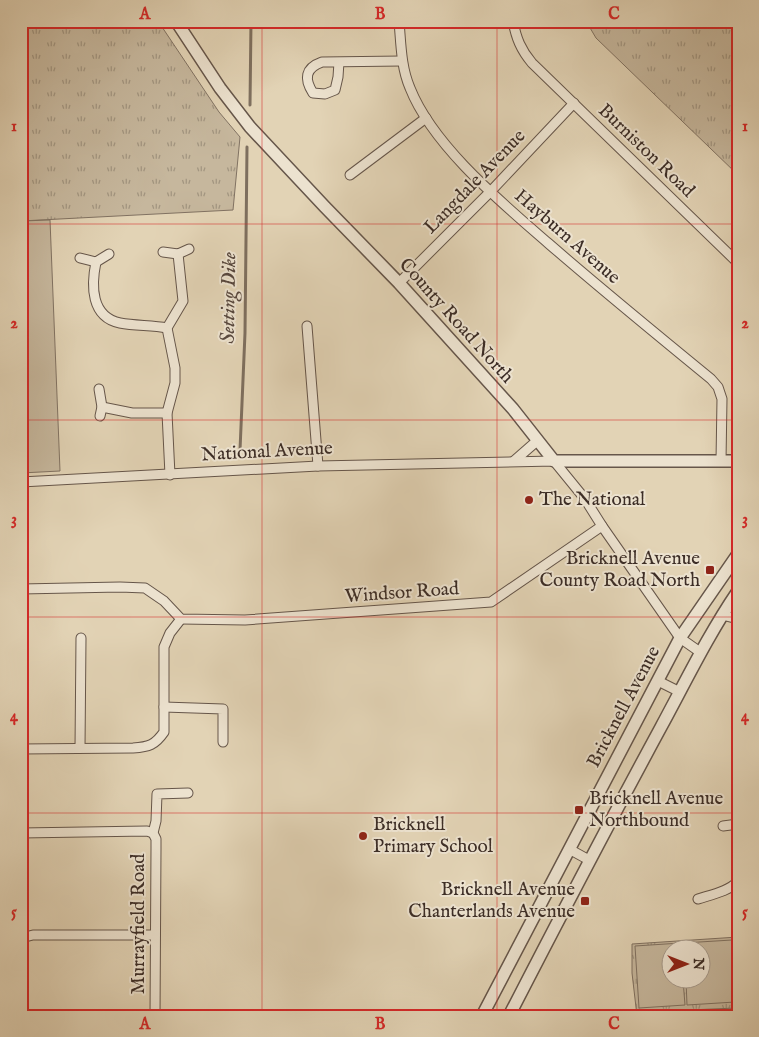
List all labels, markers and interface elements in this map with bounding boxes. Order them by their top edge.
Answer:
text: A [139,5,152,25]
text: B [375,5,386,25]
text: C [608,5,620,25]
street label: Burniston Road [593,99,700,204]
text: 1 [11,117,17,137]
text: 1 [742,117,748,137]
street label: Langdale Avenue [419,124,531,239]
street label: Hayburn Avenue [509,184,625,290]
water label: Setting Dike [216,252,243,344]
street label: County Road North [393,253,519,389]
text: 2 [10,314,18,334]
text: 2 [741,314,749,334]
street label: National Avenue [201,437,334,467]
place label: The National [539,488,646,512]
marker: The National [523,494,535,506]
text: 3 [11,510,17,530]
text: 3 [742,510,748,530]
place label: Bricknell Avenue County Road North [540,547,700,593]
marker: Bricknell Avenue County Road North [704,564,716,576]
street label: Windsor Road [344,577,461,609]
street label: Bricknell Avenue [582,642,666,772]
text: 4 [10,707,19,727]
text: 4 [741,707,750,727]
place label: Bricknell Avenue Northbound [589,787,724,833]
marker: Bricknell Avenue Northbound [573,804,585,816]
place label: Bricknell Primary School [373,813,494,859]
marker: Bricknell Primary School [357,830,369,842]
street label: Murrayfield Road [127,853,151,994]
place label: Bricknell Avenue Chanterlands Avenue [408,878,575,924]
marker: Bricknell Avenue Chanterlands Avenue [579,895,591,907]
text: 5 [11,903,17,923]
text: 5 [742,903,748,923]
north arrow [662,940,712,990]
text: N [689,957,707,970]
text: A [139,1015,152,1035]
text: B [375,1015,386,1035]
text: C [608,1015,620,1035]

